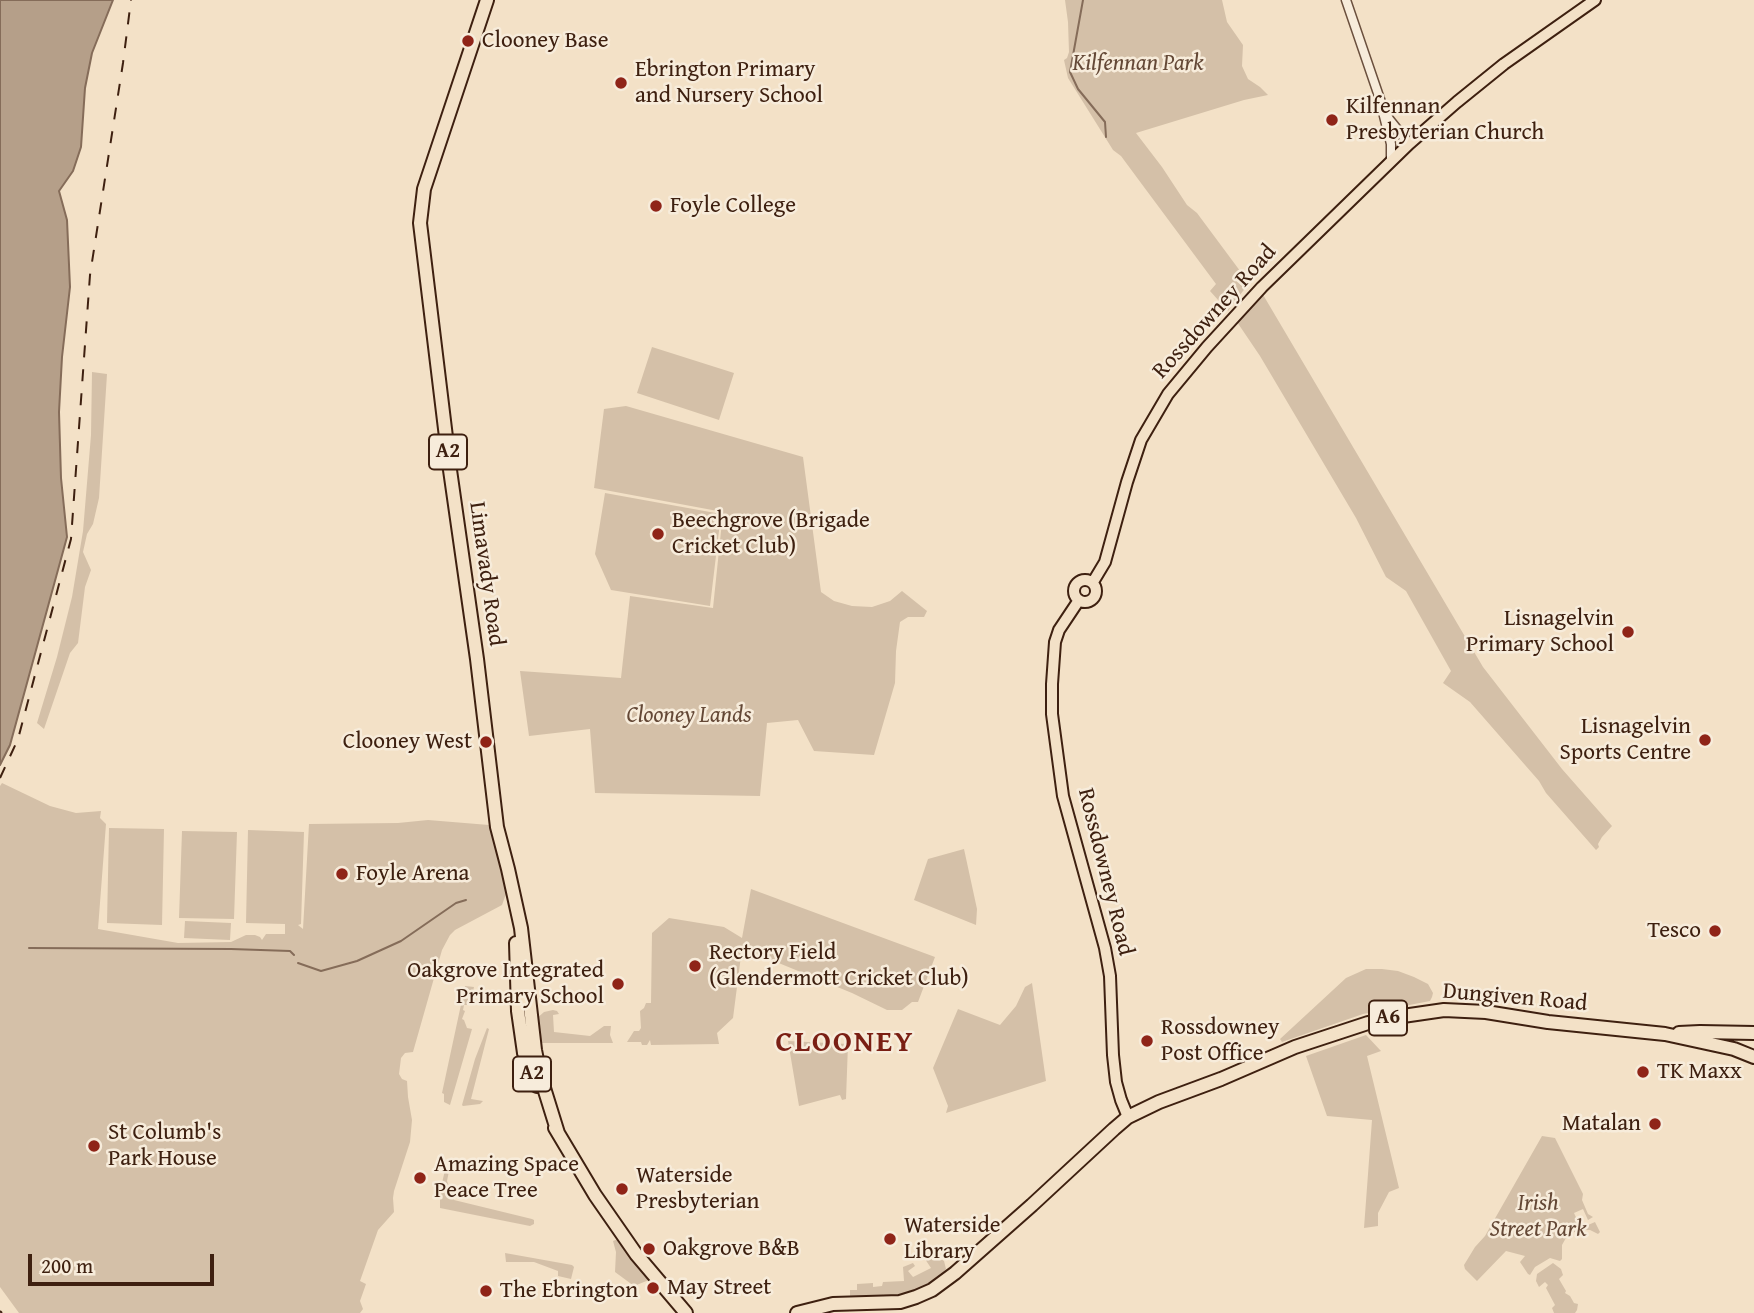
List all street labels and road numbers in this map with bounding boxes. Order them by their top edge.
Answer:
street label: Rossdowney Road [1147,239,1283,385]
road number: A2 [429,434,467,470]
street label: Limavady Road [462,500,510,648]
street label: Rossdowney Road [1071,785,1139,959]
street label: Dungiven Road [1442,978,1588,1018]
road number: A6 [1369,1000,1407,1036]
road number: A2 [513,1056,551,1092]

